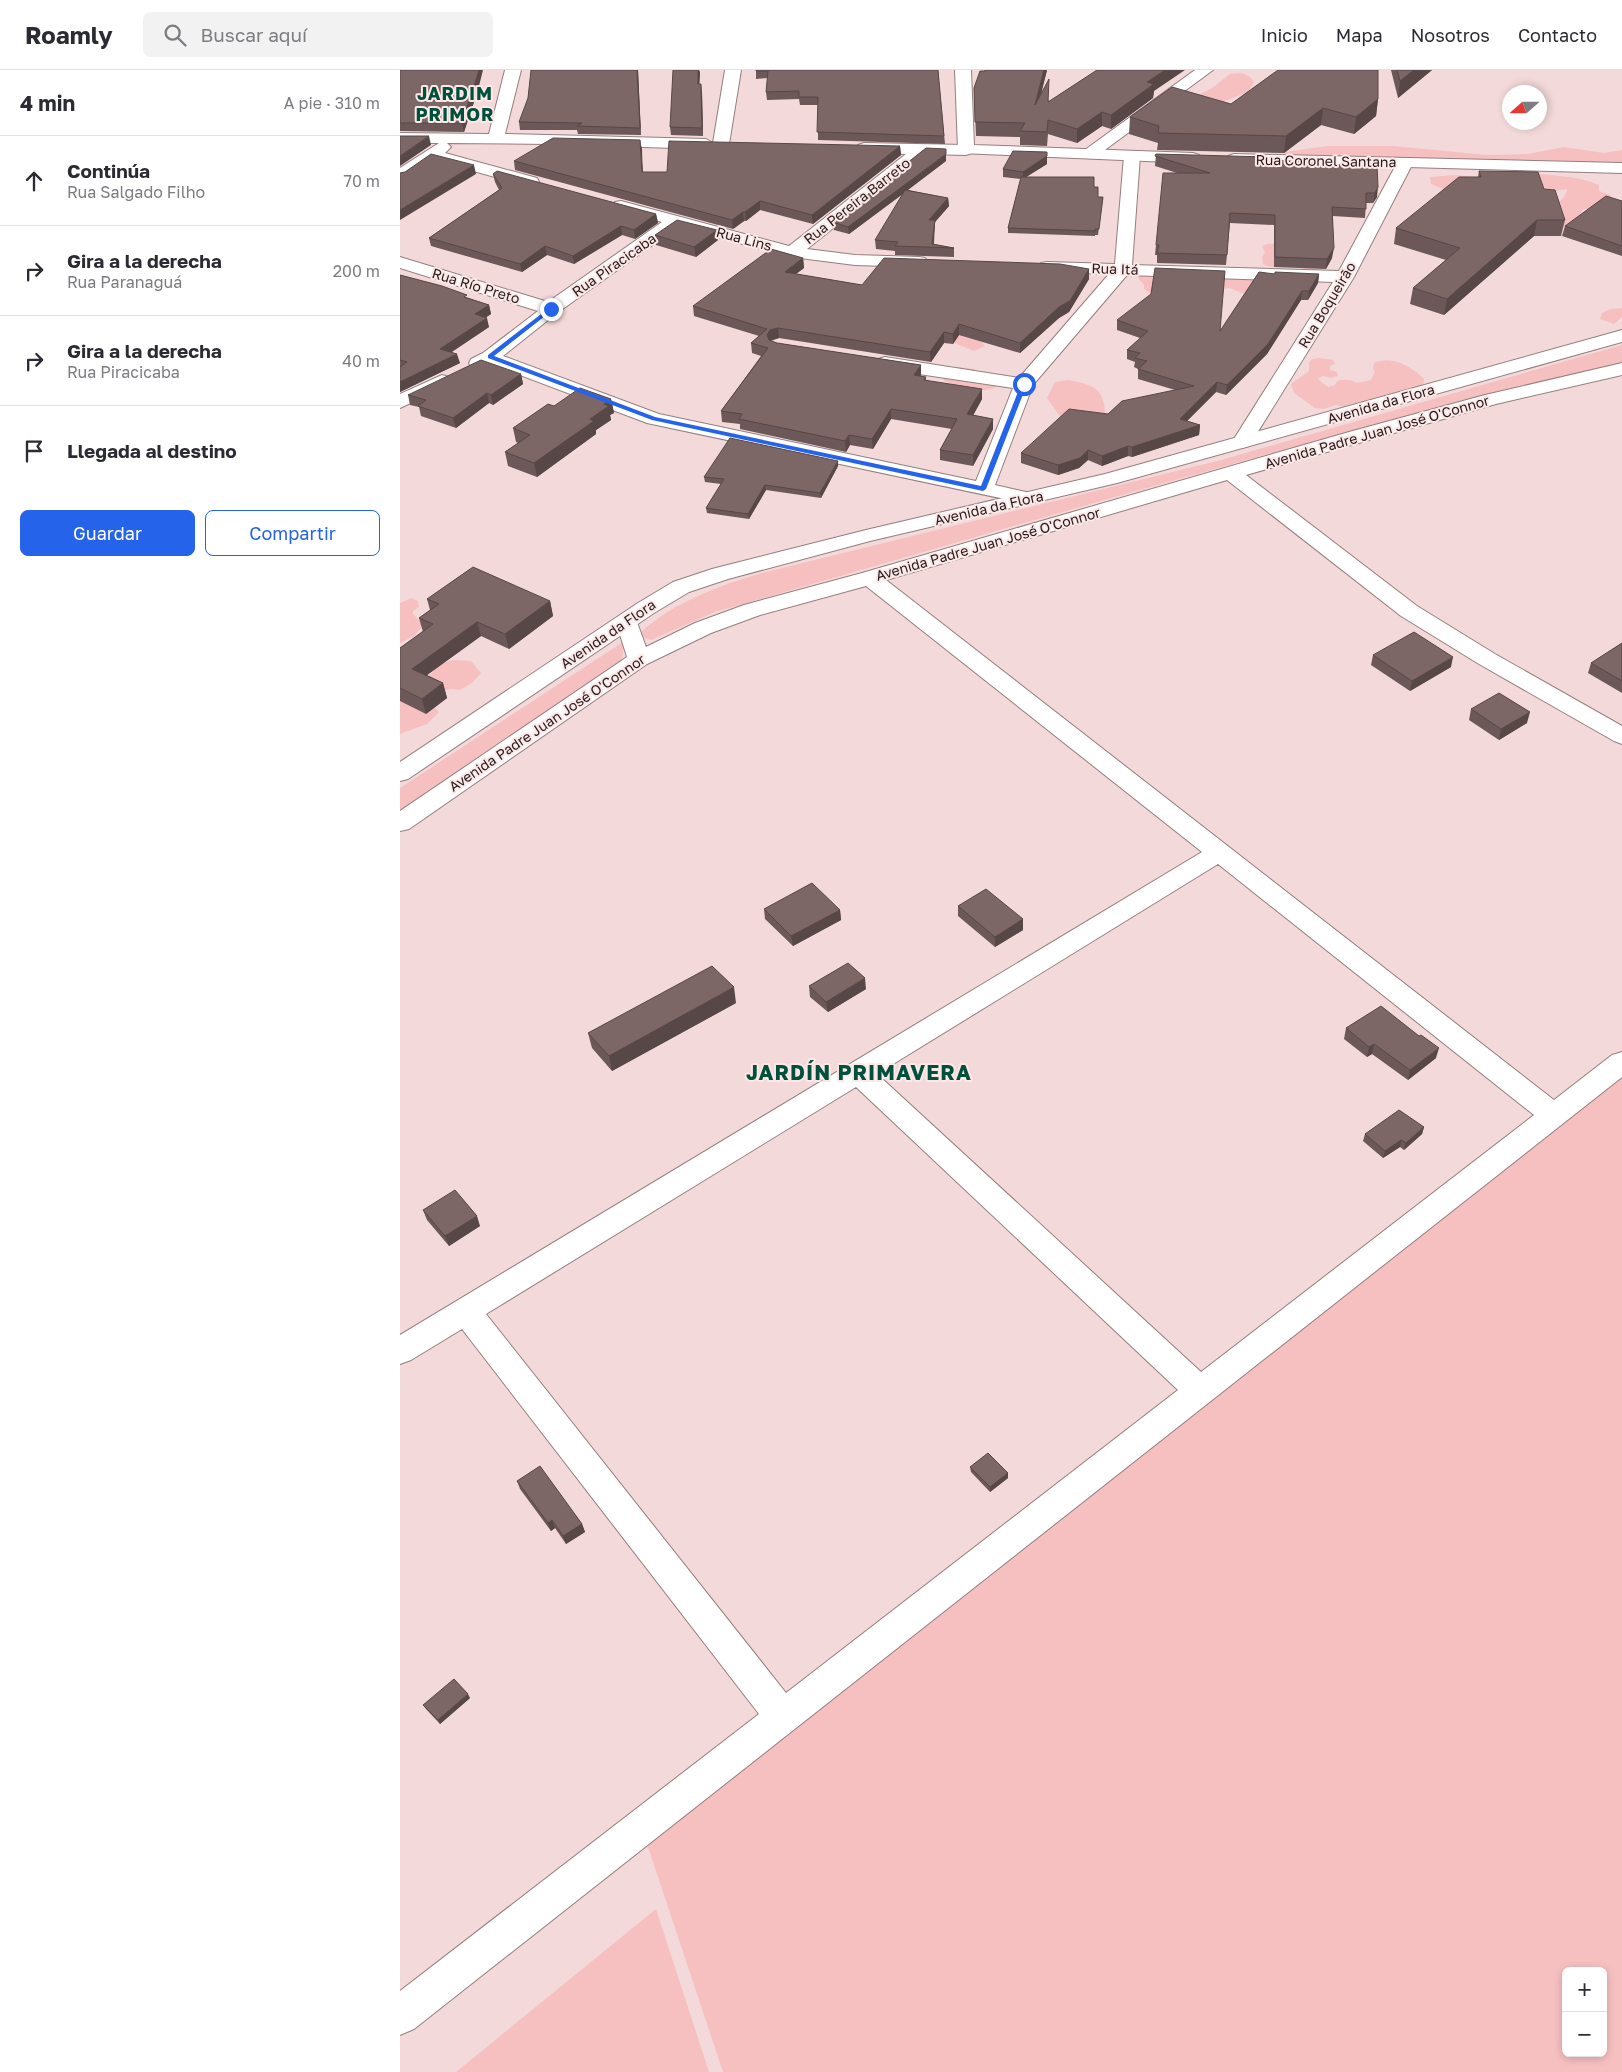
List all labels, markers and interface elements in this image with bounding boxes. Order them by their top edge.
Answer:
search box [143,12,493,57]
text: Roamly [25,20,113,49]
icon: search [161,21,189,49]
text: Buscar aquí [201,23,307,46]
text: Inicio [1261,24,1308,46]
text: Mapa [1336,24,1383,46]
text: Nosotros [1411,24,1490,46]
text: Contacto [1518,24,1597,46]
district label: JARDIM PRIMOR [415,82,495,125]
north arrow [1502,85,1547,130]
text: 4 min [20,90,75,116]
text: A pie · 310 m [284,93,380,113]
street label: Rua Coronel Santana [1255,151,1397,170]
street label: Rua Pereira Barreto [800,154,913,247]
text: Continúa [67,159,150,182]
icon: ahead [20,167,48,195]
text: 70 m [343,171,380,191]
text: Rua Salgado Filho [67,182,205,202]
street label: Rua Lins [714,223,774,254]
street label: Rua Piracicaba [568,229,659,300]
text: Gira a la derecha [67,249,222,272]
icon: right [20,257,48,285]
street label: Rua Itá [1091,259,1139,278]
street label: Rua Boqueirão [1294,259,1359,351]
text: 200 m [333,261,380,281]
street label: Rua Río Preto [430,264,522,307]
text: Rua Paranaguá [67,272,182,292]
route end [540,298,563,321]
text: Gira a la derecha [67,339,222,362]
icon: right [20,347,48,375]
text: 40 m [342,351,380,371]
text: Rua Piracicaba [67,362,180,382]
route start [1013,373,1036,396]
street label: Avenida da Flora [1325,380,1437,427]
street label: Avenida Padre Juan José O'Connor [1263,391,1492,472]
icon: arrive [20,437,48,465]
text: Llegada al destino [67,439,237,462]
street label: Avenida da Flora [933,487,1045,528]
street label: Avenida Padre Juan José O'Connor [874,503,1103,584]
button: Guardar [20,510,195,556]
button: Compartir [205,510,380,556]
street label: Avenida da Flora [557,596,658,672]
street label: Avenida Padre Juan José O'Connor [445,650,648,795]
district label: JARDÍN PRIMAVERA [746,1059,972,1085]
map controls [1562,1967,1607,2057]
button: + [1562,1967,1607,2012]
button: − [1562,2012,1607,2057]

